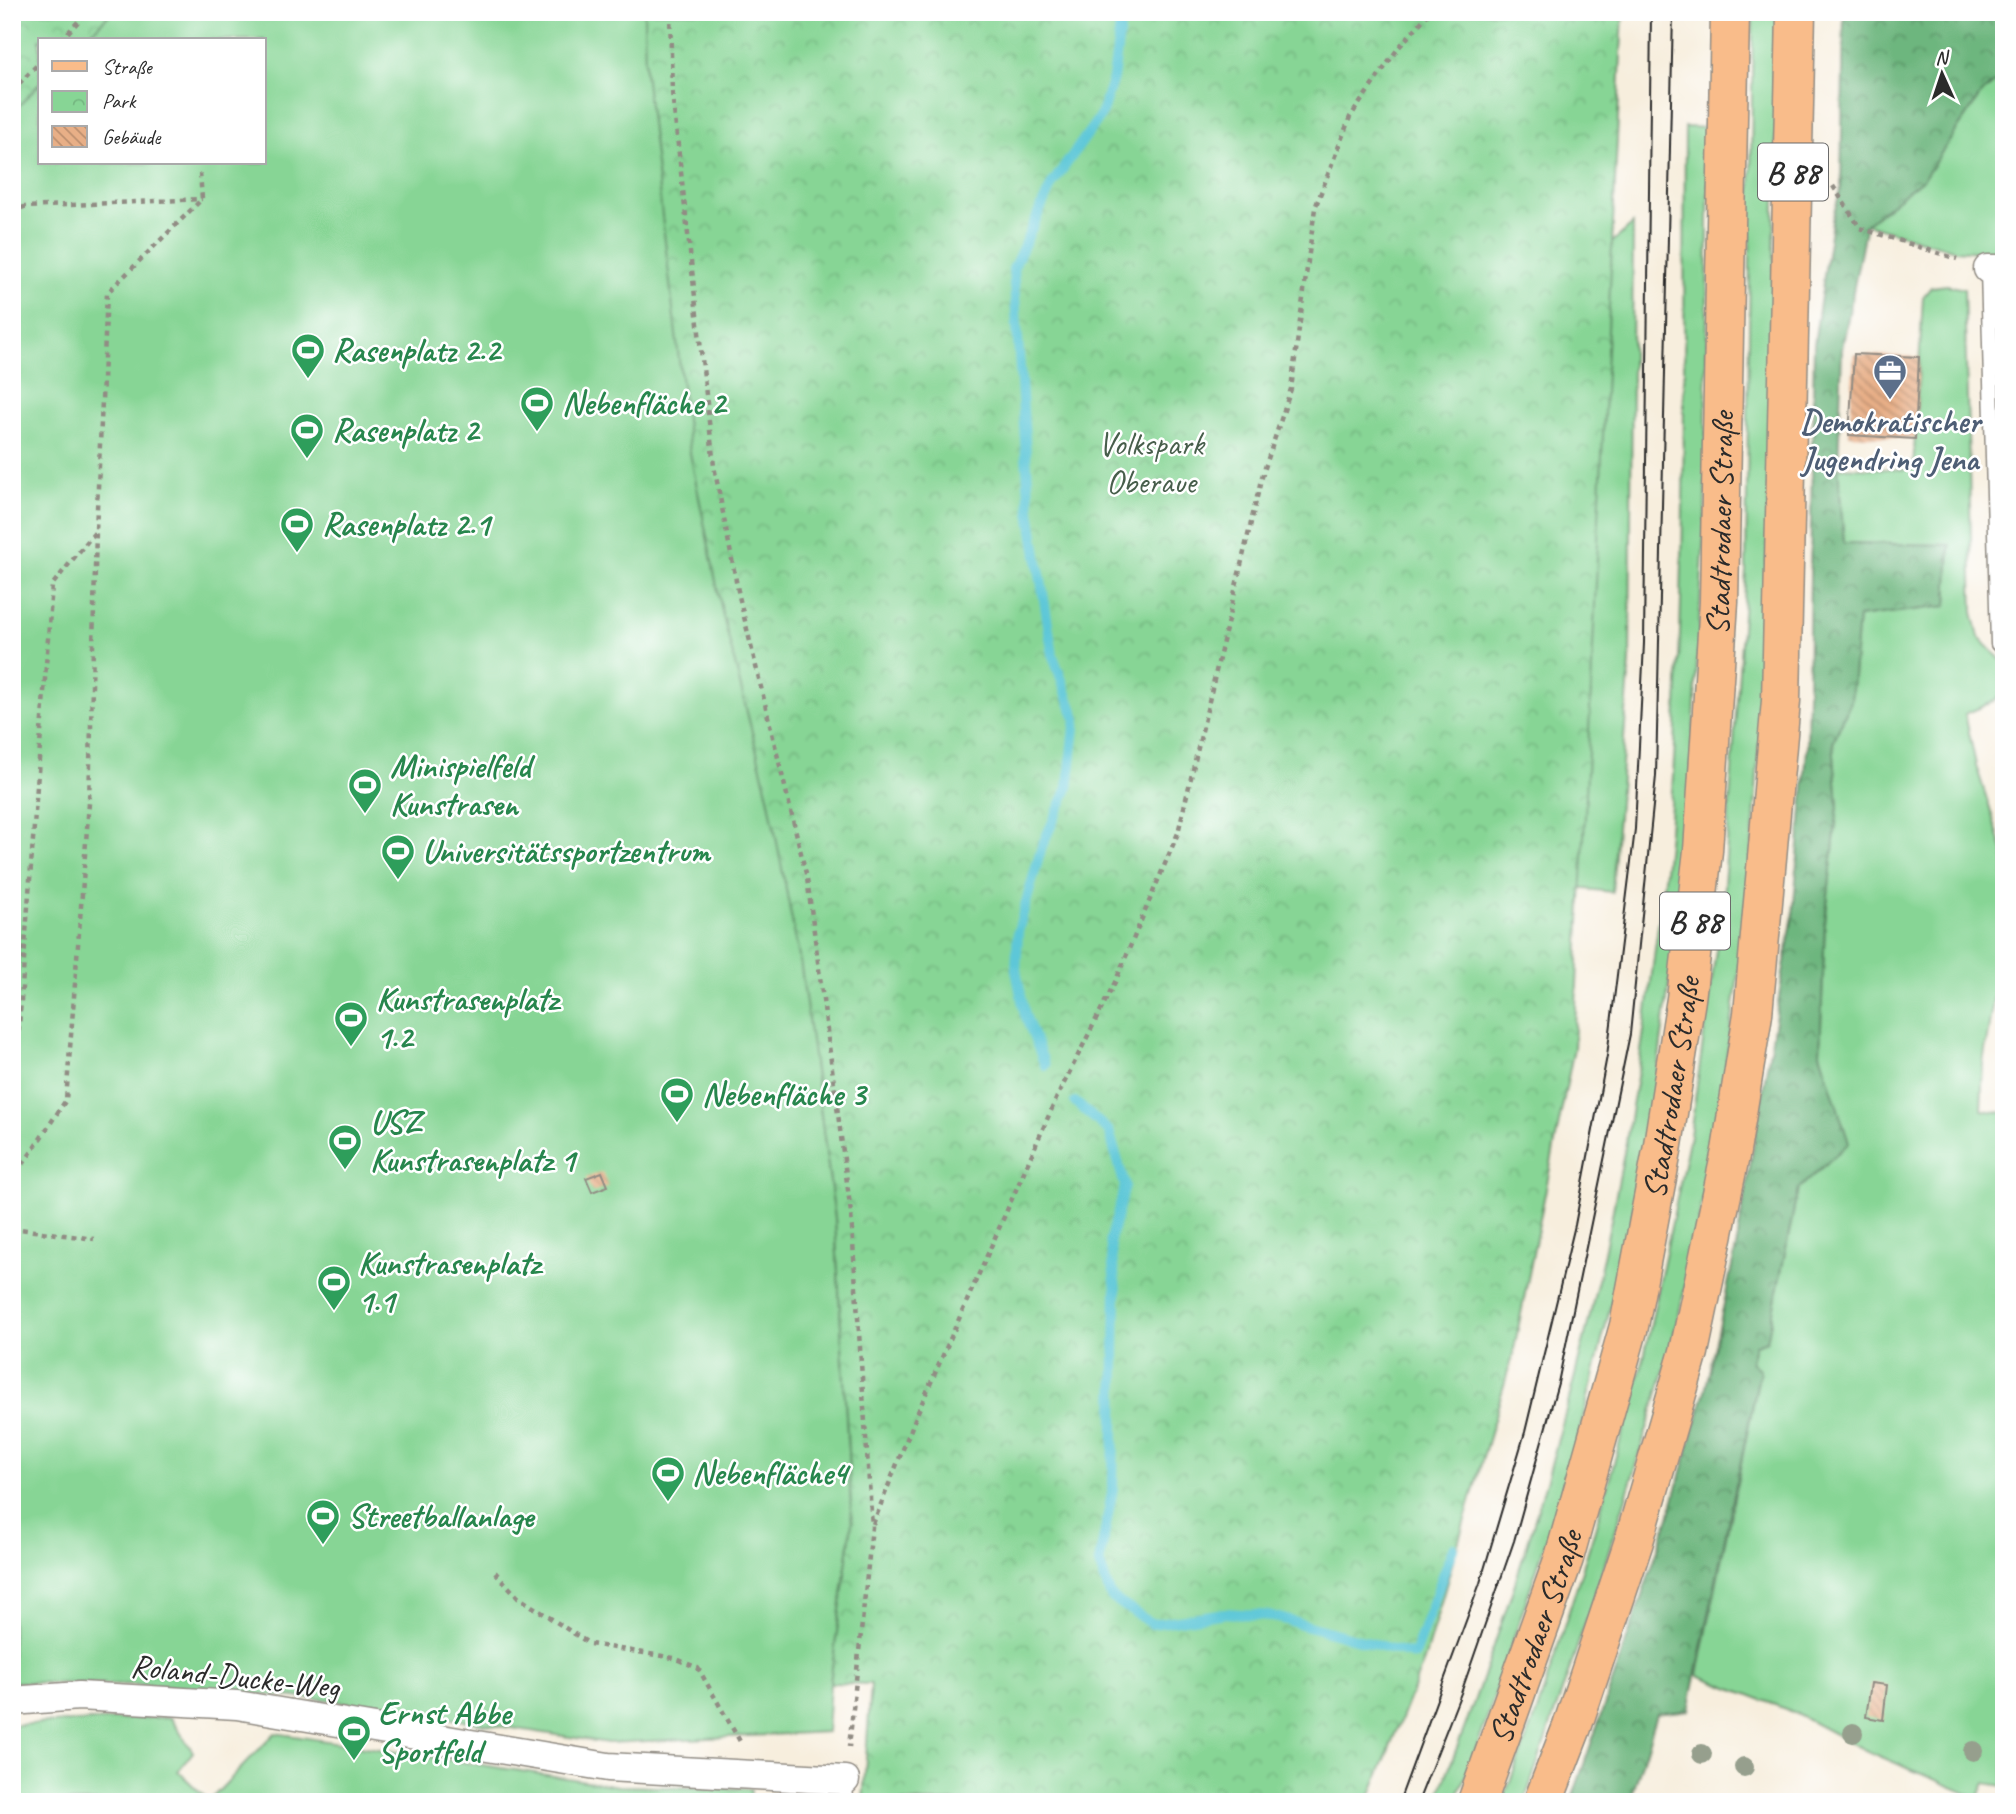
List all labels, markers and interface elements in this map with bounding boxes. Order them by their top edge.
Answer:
legend [38,38,266,164]
north arrow [1908,38,1978,108]
text: N [1935,46,1951,70]
text: Straße [102,54,154,80]
text: Park [102,88,137,114]
text: Gebäude [102,124,161,150]
road number: B 88 [1758,144,1828,201]
place label: Rasenplatz 2.2 [332,329,503,371]
sports icon: Rasenplatz 2.2 [289,331,327,380]
office icon: Demokratischer Jugendring Jena [1871,352,1909,401]
place label: Nebenfläche 2 [562,382,729,424]
sports icon: Nebenfläche 2 [518,384,556,433]
place label: Demokratischer Jugendring Jena [1800,400,1983,480]
place label: Rasenplatz 2 [332,409,482,451]
street label: Stadtrodaer Straße [1696,409,1744,636]
sports icon: Rasenplatz 2 [288,411,326,460]
park label: Volkspark Oberaue [1098,423,1206,503]
place label: Rasenplatz 2.1 [322,503,493,545]
sports icon: Rasenplatz 2.1 [278,505,316,554]
place label: Minispielfeld Kunstrasen [390,745,536,825]
sports icon: Minispielfeld Kunstrasen [346,766,384,815]
place label: Universitätssportzentrum [422,830,712,872]
sports icon: Universitätssportzentrum [379,832,417,881]
road number: B 88 [1660,893,1730,950]
street label: Stadtrodaer Straße [1633,973,1710,1202]
place label: Kunstrasenplatz 1.2 [376,978,562,1058]
sports icon: Kunstrasenplatz 1.2 [332,999,370,1048]
place label: Nebenfläche 3 [702,1073,869,1115]
sports icon: Nebenfläche 3 [658,1075,696,1124]
place label: USZ Kunstrasenplatz 1 [370,1101,578,1181]
sports icon: USZ Kunstrasenplatz 1 [326,1122,364,1171]
place label: Kunstrasenplatz 1.1 [358,1242,544,1322]
sports icon: Kunstrasenplatz 1.1 [315,1263,353,1312]
place label: Nebenfläche4 [692,1452,852,1494]
sports icon: Nebenfläche4 [649,1454,687,1503]
place label: Streetballanlage [348,1495,536,1537]
sports icon: Streetballanlage [304,1497,342,1546]
street label: Stadtrodaer Straße [1478,1524,1592,1749]
street label: Roland-Ducke-Weg [129,1644,343,1708]
place label: Ernst Abbe Sportfeld [378,1692,513,1772]
sports icon: Ernst Abbe Sportfeld [335,1713,373,1762]

